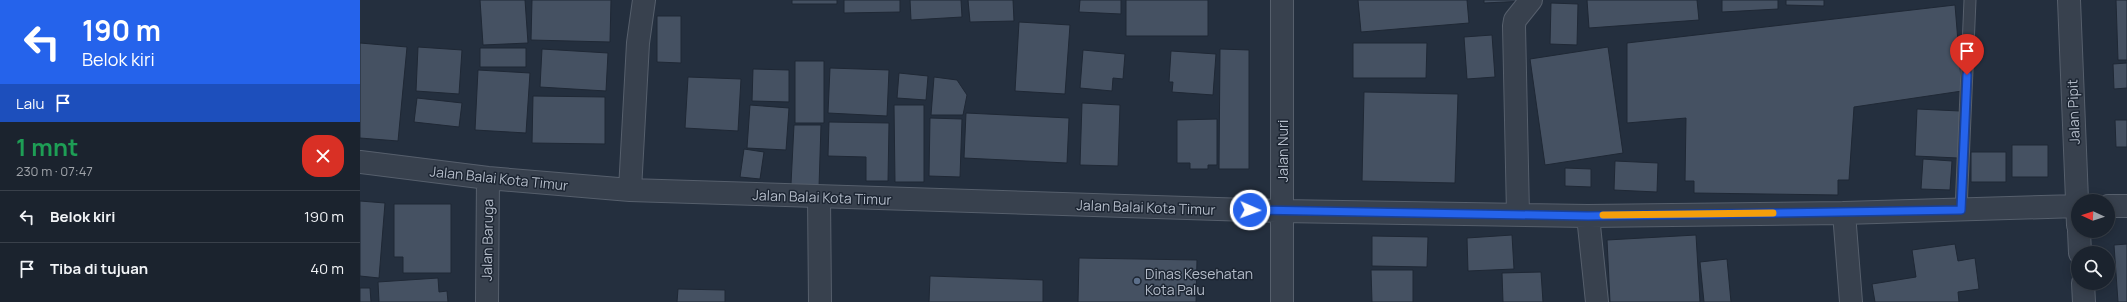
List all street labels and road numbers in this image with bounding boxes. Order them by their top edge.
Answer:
street label: Jalan Pipit [2062,79,2084,145]
street label: Jalan Nuri [1273,120,1292,182]
street label: Jalan Balai Kota Timur [429,161,569,195]
street label: Jalan Balai Kota Timur [752,185,892,209]
street label: Jalan Balai Kota Timur [1076,195,1216,219]
street label: Jalan Baruga [477,199,497,281]

